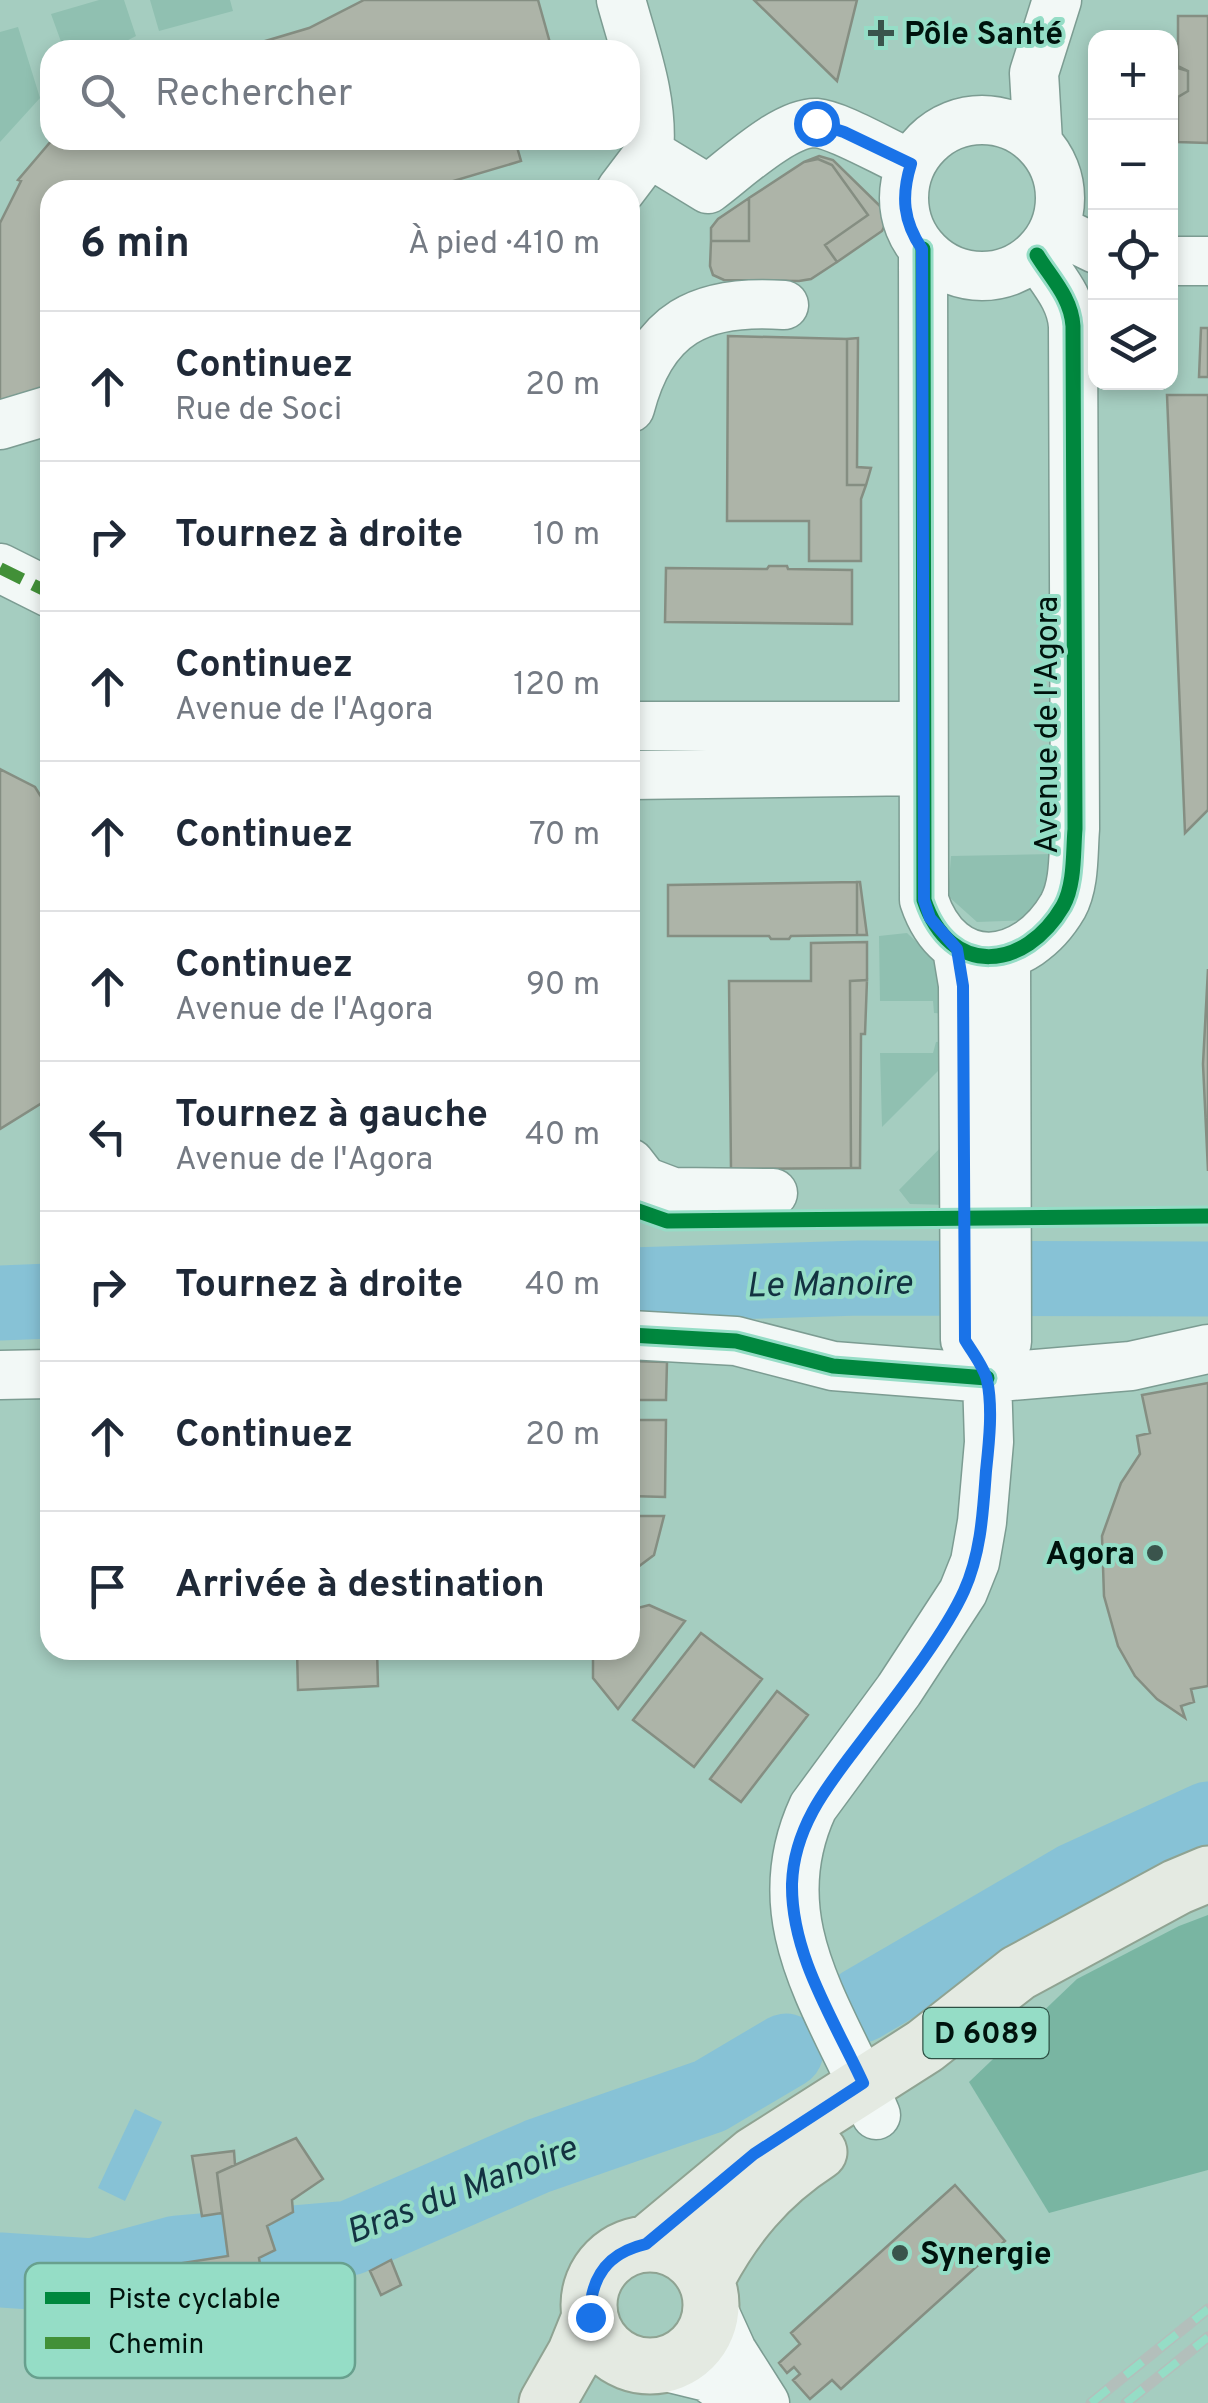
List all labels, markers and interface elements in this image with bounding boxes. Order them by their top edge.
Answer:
place label: Pôle Santé [904,16,1063,56]
marker: Pôle Santé [868,20,894,46]
map controls [1088,30,1178,390]
button: + [1088,30,1178,120]
search box [40,40,640,150]
icon: search [75,68,130,123]
text: Rechercher [155,71,353,120]
route start [794,101,840,147]
button: − [1088,120,1178,210]
button: locate [1088,210,1178,300]
text: 6 min [80,219,190,272]
text: À pied · 410 m [408,225,600,265]
button: layers [1088,300,1178,390]
text: Continuez [175,342,353,391]
icon: ahead [80,359,135,414]
text: 20 m [525,366,600,406]
text: Rue de Soci [175,391,342,431]
icon: right [80,509,135,564]
text: Tournez à droite [175,512,463,561]
text: 10 m [533,516,600,556]
street label: Avenue de l'Agora [1029,596,1069,854]
text: Continuez [175,642,353,691]
icon: ahead [80,659,135,714]
text: 120 m [513,666,600,706]
text: Avenue de l'Agora [175,691,433,731]
icon: ahead [80,809,135,864]
text: Continuez [175,812,353,861]
text: 70 m [529,816,600,856]
text: Continuez [175,942,353,991]
icon: ahead [80,959,135,1014]
text: 90 m [526,966,600,1006]
text: Avenue de l'Agora [175,991,433,1031]
text: Tournez à gauche [175,1092,488,1141]
icon: left [80,1109,135,1164]
text: 40 m [525,1116,600,1156]
text: Avenue de l'Agora [175,1141,433,1181]
icon: right [80,1259,135,1314]
text: Tournez à droite [175,1262,463,1311]
water label: Le Manoire [746,1263,913,1309]
text: 40 m [525,1266,600,1306]
icon: ahead [80,1409,135,1464]
text: Continuez [175,1412,353,1461]
text: 20 m [525,1416,600,1456]
place label: Agora [1046,1536,1135,1576]
marker: Agora [1144,1542,1166,1564]
icon: arrive [80,1559,135,1614]
text: Arrivée à destination [175,1562,545,1611]
road number: D 6089 [924,2008,1048,2058]
water label: Bras du Manoire [341,2127,584,2256]
place label: Synergie [920,2236,1052,2276]
marker: Synergie [889,2242,911,2264]
legend [25,2263,355,2378]
text: Piste cyclable [108,2283,281,2319]
route end [568,2295,614,2341]
text: Chemin [108,2328,204,2364]

